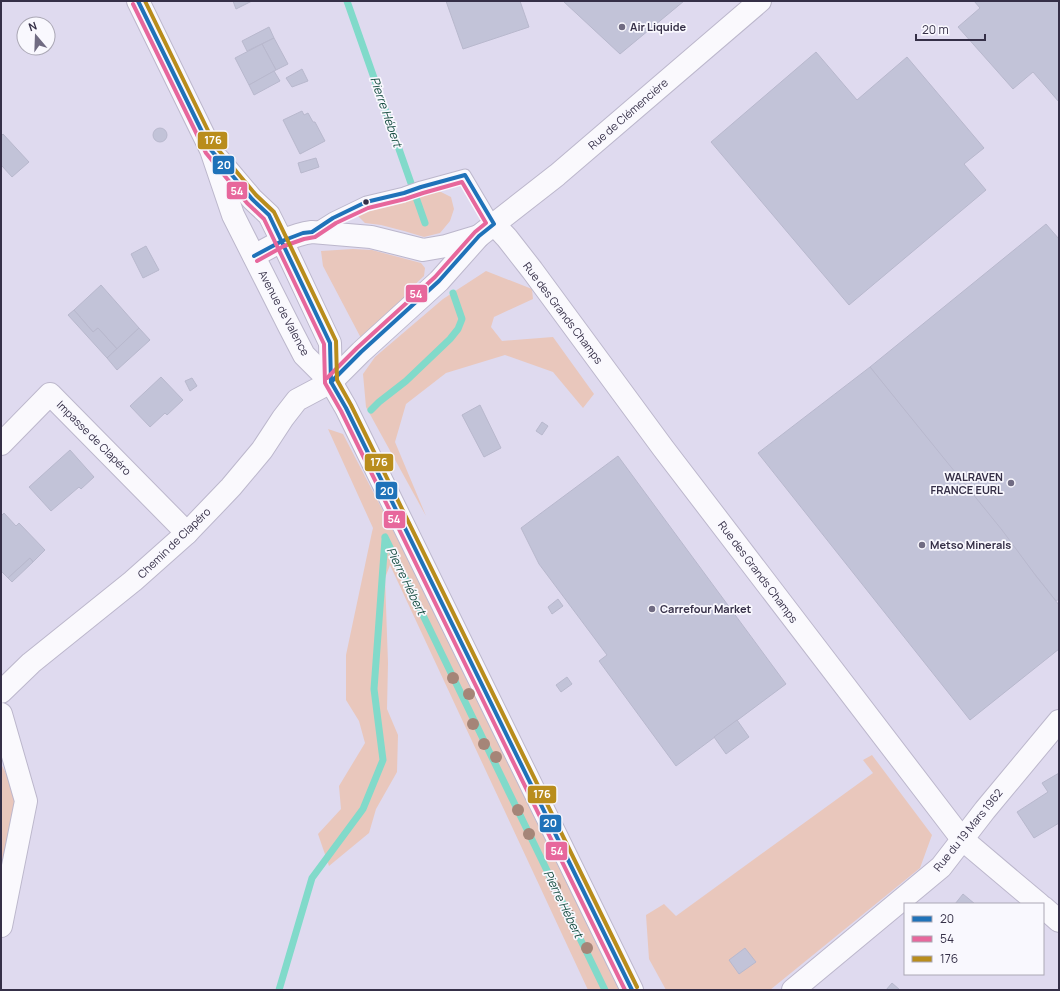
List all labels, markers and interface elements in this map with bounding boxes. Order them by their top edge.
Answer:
north arrow [16,16,56,56]
scale bar [916,16,985,42]
text: N [26,18,39,34]
place label: Air Liquide [630,19,687,34]
text: 20 m [922,21,949,38]
marker: Air Liquide [617,22,627,32]
water label: Pierre Hébert [366,74,407,150]
street label: Rue de Clémencière [585,74,671,152]
line badge: 176 [197,131,228,150]
text: 176 [204,132,222,147]
line badge: 20 [212,155,235,175]
text: 20 [217,157,231,172]
line badge: 54 [226,181,248,200]
text: 54 [230,183,244,198]
unlabelled marker [361,197,371,207]
street label: Rue des Grands Champs [520,259,607,367]
street label: Avenue de Valence [256,267,314,359]
line badge: 54 [405,284,428,303]
text: 54 [409,286,423,301]
street label: Impasse de Clapéro [54,397,135,479]
line badge: 176 [364,453,394,472]
text: 176 [370,454,388,469]
place label: WALRAVEN FRANCE EURL [930,469,1003,497]
marker: WALRAVEN FRANCE EURL [1006,478,1016,488]
line badge: 20 [375,481,398,500]
text: 20 [380,483,394,498]
street label: Chemin de Clapéro [134,503,214,581]
line badge: 54 [383,510,406,529]
text: 54 [387,511,401,526]
street label: Rue des Grands Champs [715,518,802,626]
place label: Metso Minerals [930,537,1011,552]
marker: Metso Minerals [917,540,927,550]
water label: Pierre Hébert [383,544,431,619]
place label: Carrefour Market [660,601,752,616]
marker: Carrefour Market [647,604,657,614]
line badge: 176 [527,785,557,804]
street label: Rue du 19 Mars 1962 [930,785,1006,874]
text: 176 [533,786,551,801]
line badge: 20 [539,814,562,833]
text: 20 [543,815,557,830]
line badge: 54 [545,841,568,861]
text: 54 [550,843,564,858]
water label: Pierre Hébert [540,867,588,942]
legend [904,903,1044,975]
text: 20 [940,910,954,927]
text: 54 [940,930,954,947]
text: 176 [940,950,958,967]

